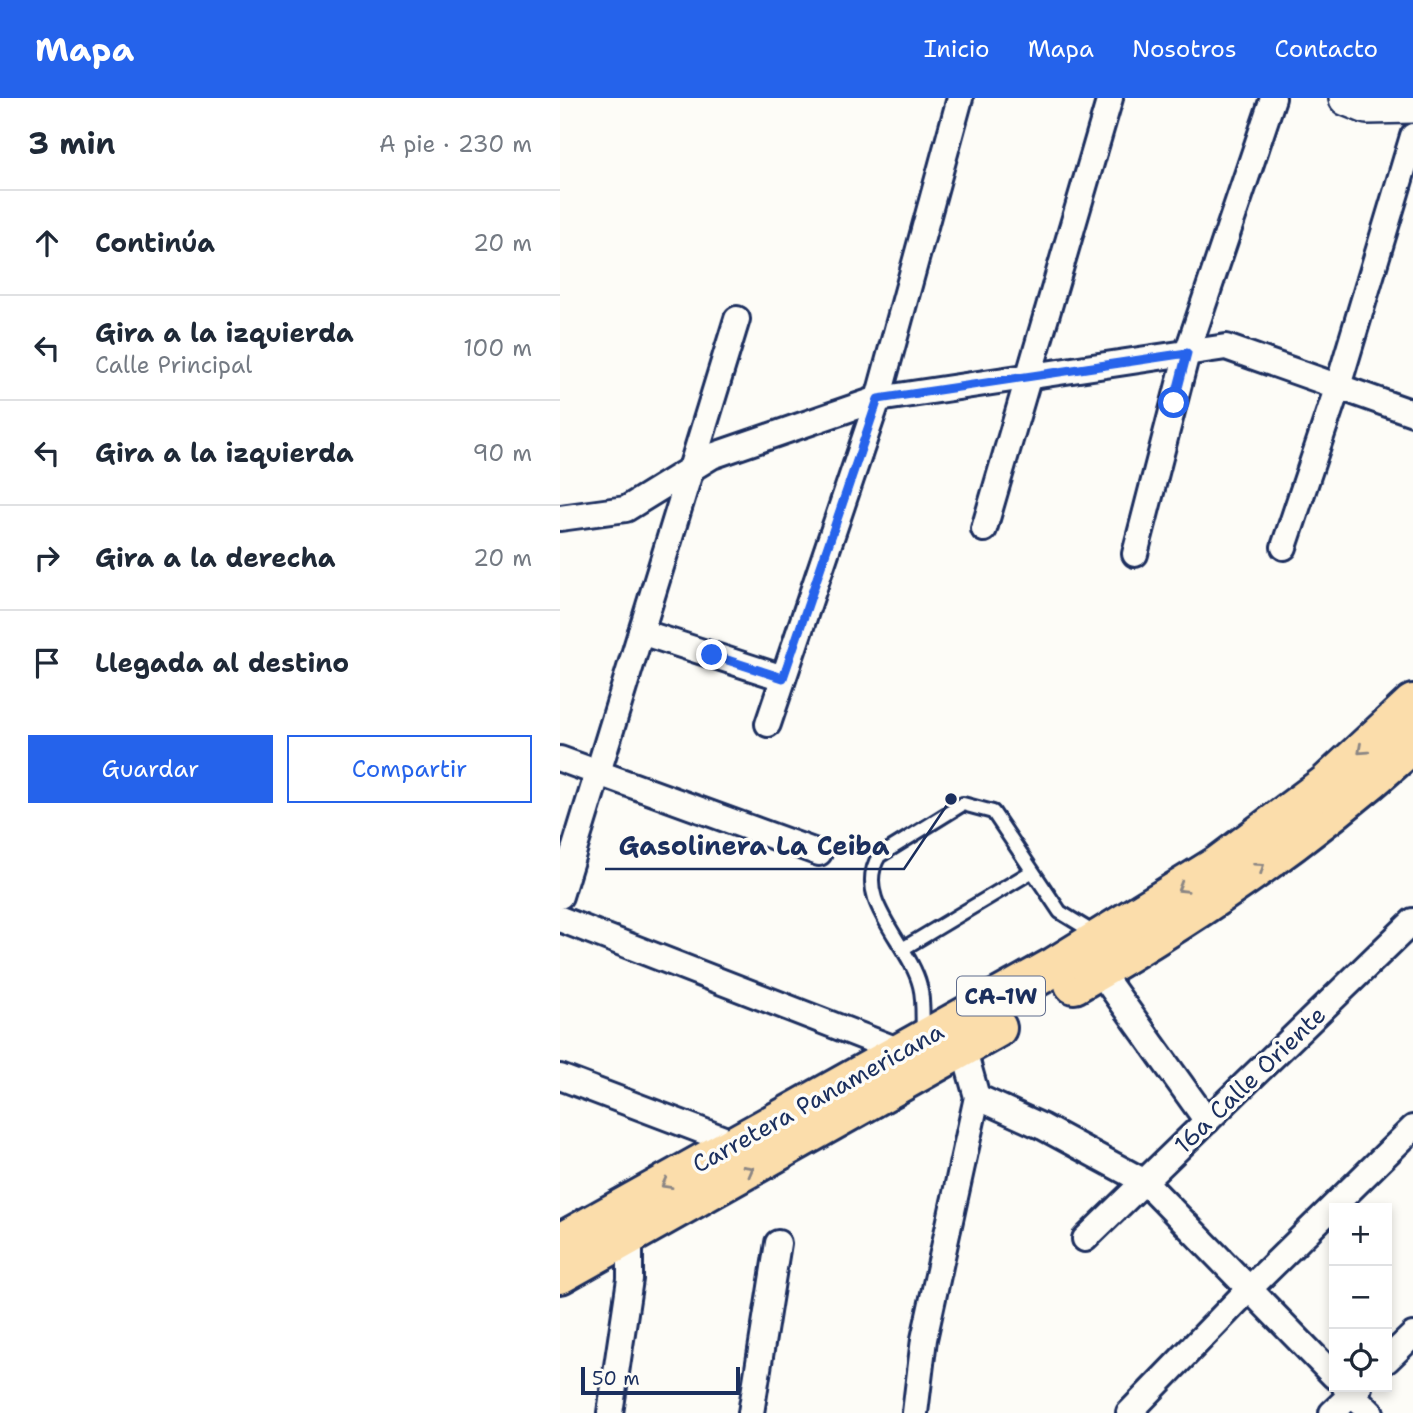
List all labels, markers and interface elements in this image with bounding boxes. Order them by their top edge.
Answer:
text: Mapa [35,27,134,72]
text: Inicio [924,33,990,65]
text: Mapa [1028,33,1094,65]
text: Nosotros [1132,33,1237,65]
text: Contacto [1275,33,1378,65]
text: 3 min [28,123,115,164]
text: A pie · 230 m [379,129,532,159]
icon: ahead [28,224,66,262]
text: Continúa [95,225,215,260]
text: 20 m [473,228,532,258]
text: Gira a la izquierda [95,315,354,350]
icon: left [28,329,66,367]
text: 100 m [463,333,532,363]
text: Calle Principal [95,350,252,380]
route start [1158,387,1189,418]
icon: left [28,434,66,472]
text: Gira a la izquierda [95,435,354,470]
text: 90 m [472,438,532,468]
icon: right [28,539,66,577]
text: Gira a la derecha [95,540,336,575]
text: 20 m [473,543,532,573]
route end [696,639,727,670]
icon: arrive [28,644,66,682]
text: Llegada al destino [95,645,349,680]
button: Guardar [28,735,273,803]
button: Compartir [287,735,532,803]
one-way arrow [1358,742,1371,754]
callout: Gasolinera La Ceiba [605,822,904,869]
text: Gasolinera La Ceiba [618,828,890,863]
one-way arrow [1252,863,1265,875]
one-way arrow [1177,879,1190,892]
road number: CA-1W [957,976,1045,1015]
street label: 16a Calle Oriente [1167,999,1333,1161]
street label: Carretera Panamericana [687,1015,949,1180]
one-way arrow [741,1165,754,1178]
one-way arrow [661,1176,673,1189]
map controls [1329,1203,1392,1392]
button: + [1329,1203,1392,1266]
button: − [1329,1266,1392,1329]
button: locate [1329,1329,1392,1392]
scale bar [581,1364,740,1396]
text: 50 m [592,1366,640,1391]

